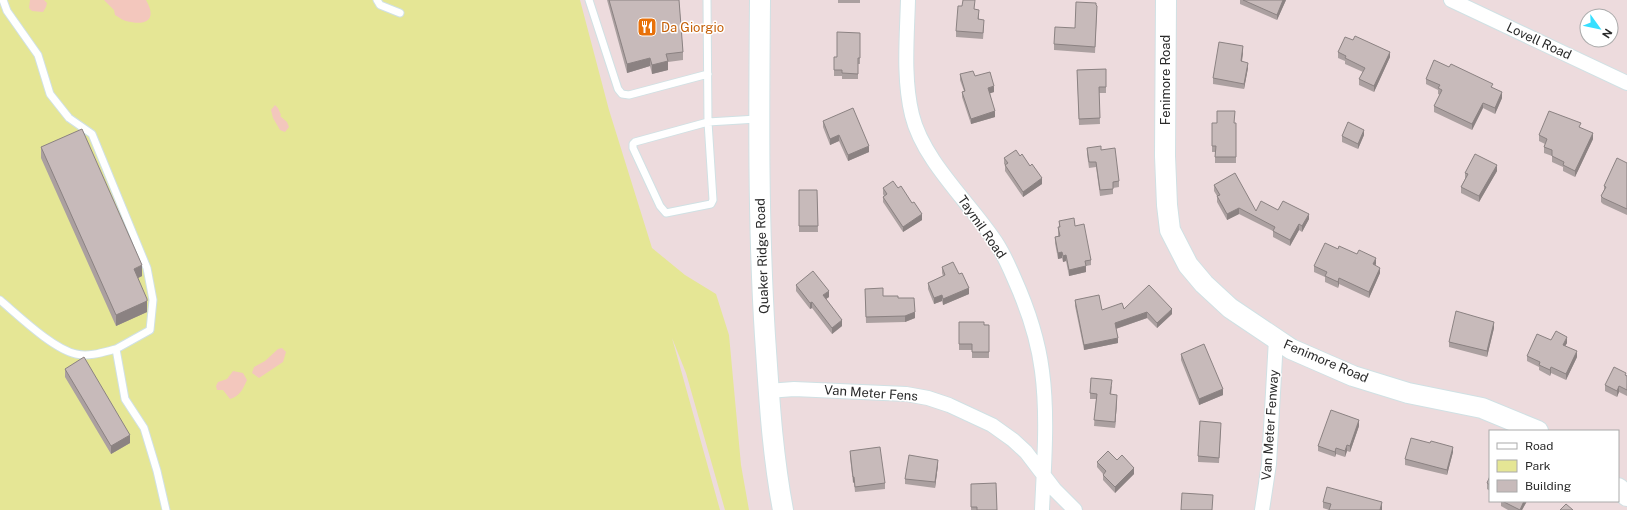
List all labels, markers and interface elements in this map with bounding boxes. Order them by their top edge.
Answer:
north arrow [1579,8,1619,48]
restaurant icon: Da Giorgio [636,16,658,38]
street label: Lovell Road [1504,19,1574,63]
place label: Da Giorgio [661,20,724,35]
text: N [1600,27,1615,40]
street label: Fenimore Road [1158,35,1173,125]
street label: Taymil Road [955,193,1009,261]
street label: Quaker Ridge Road [752,198,772,314]
street label: Fenimore Road [1281,336,1371,386]
street label: Van Meter Fenway [1259,369,1281,481]
street label: Van Meter Fens [824,382,918,404]
legend [1489,430,1619,502]
text: Road [1525,439,1553,453]
text: Park [1525,459,1551,473]
text: Building [1525,479,1571,493]

